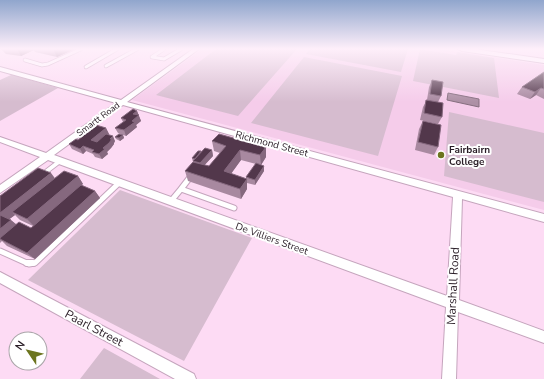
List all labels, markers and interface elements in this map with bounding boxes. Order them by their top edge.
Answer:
street label: Smartt Road [74,99,122,139]
street label: Richmond Street [234,128,310,161]
place label: Fairbairn College [449,143,490,169]
marker: Fairbairn College [436,150,446,160]
street label: De Villiers Street [233,219,310,259]
street label: Marshall Road [443,247,463,325]
street label: Paarl Street [62,306,127,350]
north arrow [8,331,48,371]
text: N [12,338,29,353]

